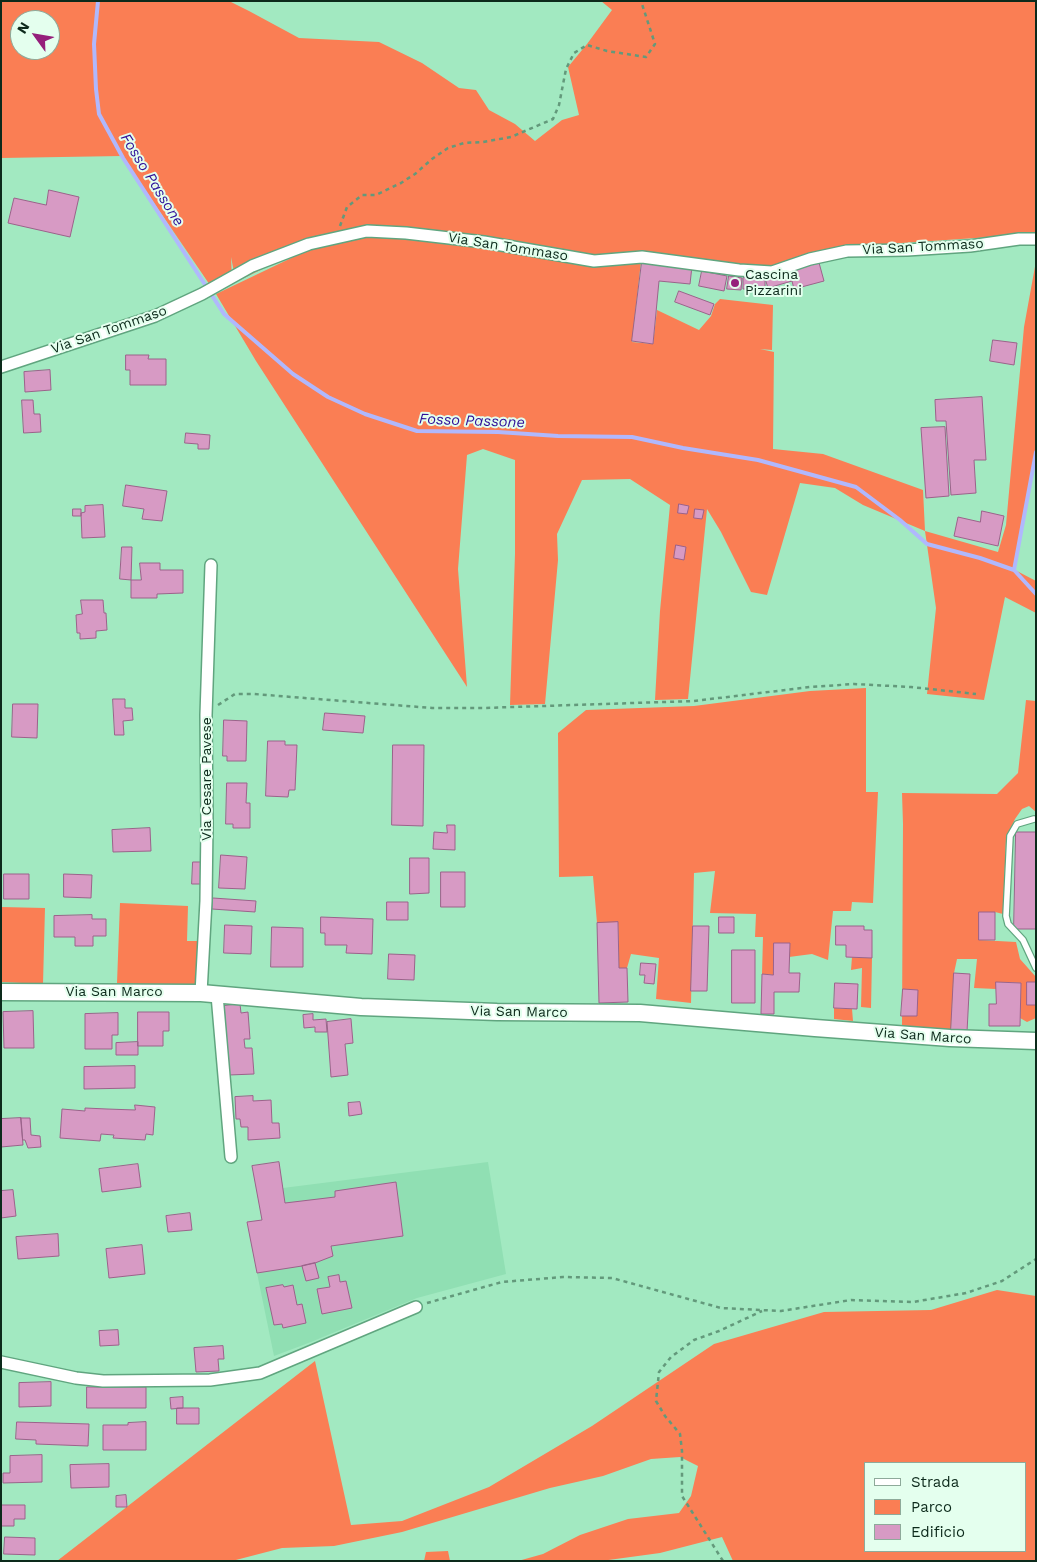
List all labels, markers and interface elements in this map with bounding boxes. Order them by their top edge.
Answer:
north arrow [10,10,60,60]
text: N [14,19,33,36]
water label: Fosso Passone [116,130,188,230]
street label: Via San Tommaso [447,229,569,265]
street label: Via San Tommaso [862,235,984,259]
place label: Cascina Pizzarini [745,267,802,300]
marker: Cascina Pizzarini [729,277,741,289]
street label: Via San Tommaso [49,302,169,358]
water label: Fosso Passone [419,410,525,432]
street label: Via Cesare Pavese [199,717,215,841]
street label: Via San Marco [65,984,163,1000]
street label: Via San Marco [470,1003,568,1021]
street label: Via San Marco [874,1024,972,1048]
legend [864,1462,1027,1552]
text: Strada [911,1473,959,1491]
text: Parco [911,1498,952,1516]
text: Edificio [911,1523,965,1541]

